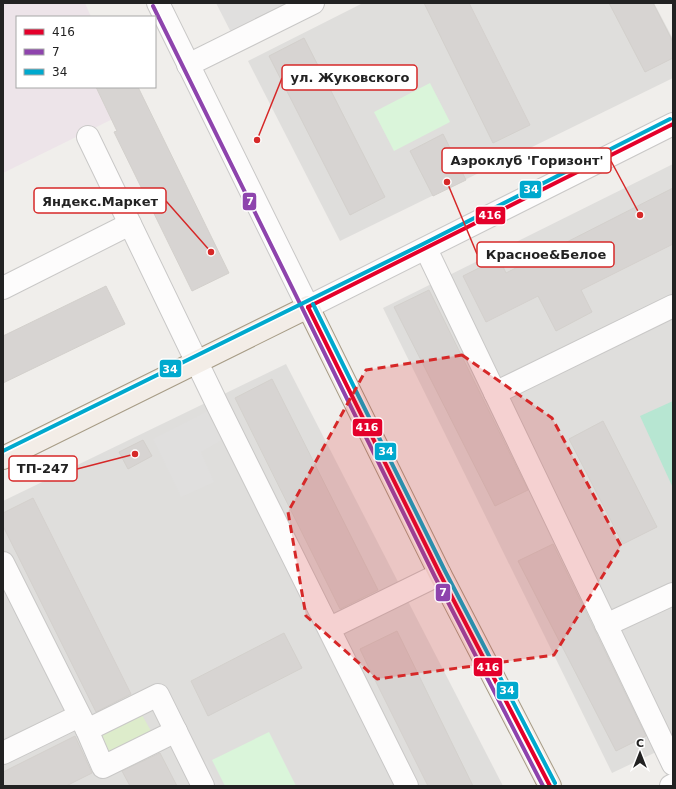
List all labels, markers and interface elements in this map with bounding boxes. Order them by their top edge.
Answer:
legend [16,16,156,88]
text: 416 [52,25,75,39]
text: 7 [52,45,60,59]
text: 34 [52,65,67,79]
callout: ул. Жуковского [282,65,417,90]
text: ул. Жуковского [290,70,410,85]
callout: Аэроклуб 'Горизонт' [442,148,611,173]
text: Аэроклуб 'Горизонт' [450,153,604,168]
line badge: 34 [519,180,542,199]
text: 34 [523,183,539,196]
callout: Яндекс.Маркет [34,188,166,213]
line badge: 7 [242,192,257,211]
text: Яндекс.Маркет [42,194,158,209]
text: 7 [246,195,254,208]
line badge: 416 [475,206,506,225]
text: 416 [479,209,502,222]
callout: Красное&Белое [477,242,614,267]
text: Красное&Белое [486,247,606,262]
line badge: 34 [159,359,182,378]
text: 34 [162,363,178,376]
line badge: 416 [352,418,383,437]
text: 416 [356,421,379,434]
line badge: 34 [374,442,397,461]
text: 34 [378,445,394,458]
callout: ТП-247 [9,456,77,481]
text: ТП-247 [17,461,69,476]
line badge: 7 [435,583,451,602]
text: 7 [439,586,447,599]
line badge: 416 [473,657,503,677]
text: 416 [477,661,500,674]
line badge: 34 [496,681,519,700]
text: 34 [499,684,515,697]
north arrow [620,733,660,773]
text: С [636,737,644,750]

